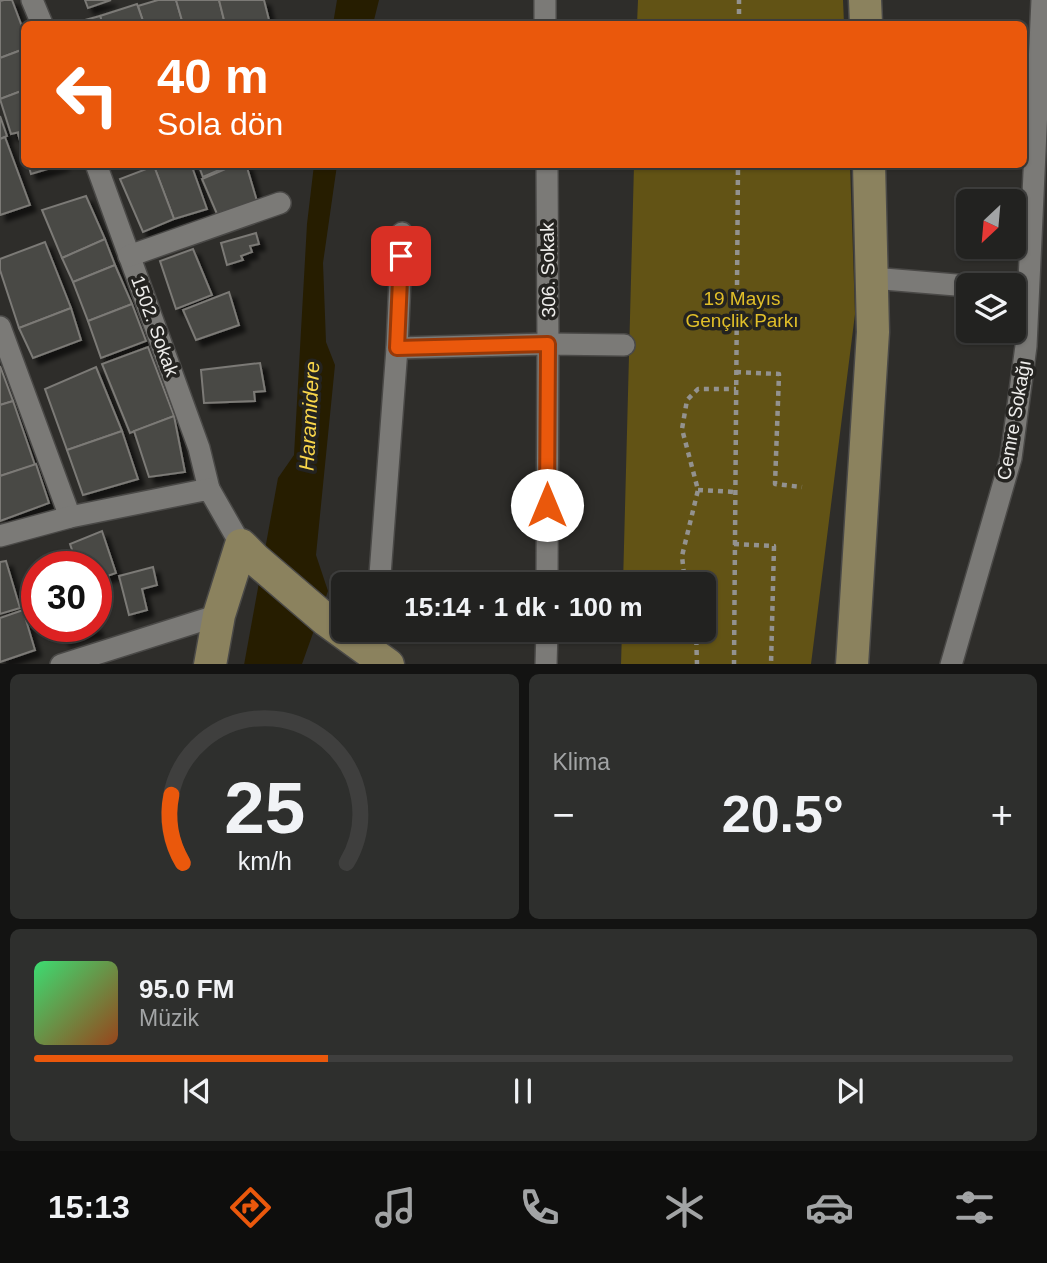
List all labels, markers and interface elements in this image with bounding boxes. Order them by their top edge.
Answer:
icon: left [42,49,133,140]
text: 40 m [157,49,269,103]
text: Sola dön [157,106,283,142]
north arrow [956,189,1026,259]
map controls [956,189,1026,343]
street label: 306. Sokak [537,222,559,318]
pin [371,226,431,286]
icon: arrive [382,237,420,275]
street label: 1502. Sokak [127,273,183,380]
button: layers [956,273,1026,343]
park label: 19 Mayıs Gençlik Parkı [686,288,798,331]
street label: Cemre Sokağı [993,358,1035,482]
water label: Haramidere [295,361,323,471]
position arrow [510,468,584,542]
speed limit sign: 30 [21,551,112,642]
text: 15:14 · 1 dk · 100 m [404,592,643,622]
text: Klima [553,749,610,775]
text: 25 [224,767,305,848]
text: 20.5° [722,785,844,843]
text: − [553,794,575,836]
text: + [991,794,1013,836]
text: km/h [237,846,291,874]
text: 95.0 FM [139,974,234,1004]
text: Müzik [139,1005,199,1031]
icon: previous [178,1072,216,1110]
icon: pause [504,1072,542,1110]
icon: next [831,1072,869,1110]
icon: directions [226,1183,275,1232]
icon: music [371,1183,420,1232]
icon: phone [515,1183,564,1232]
icon: climate [660,1183,709,1232]
icon: car [805,1183,854,1232]
icon: filters [950,1183,999,1232]
text: 15:13 [48,1189,130,1225]

